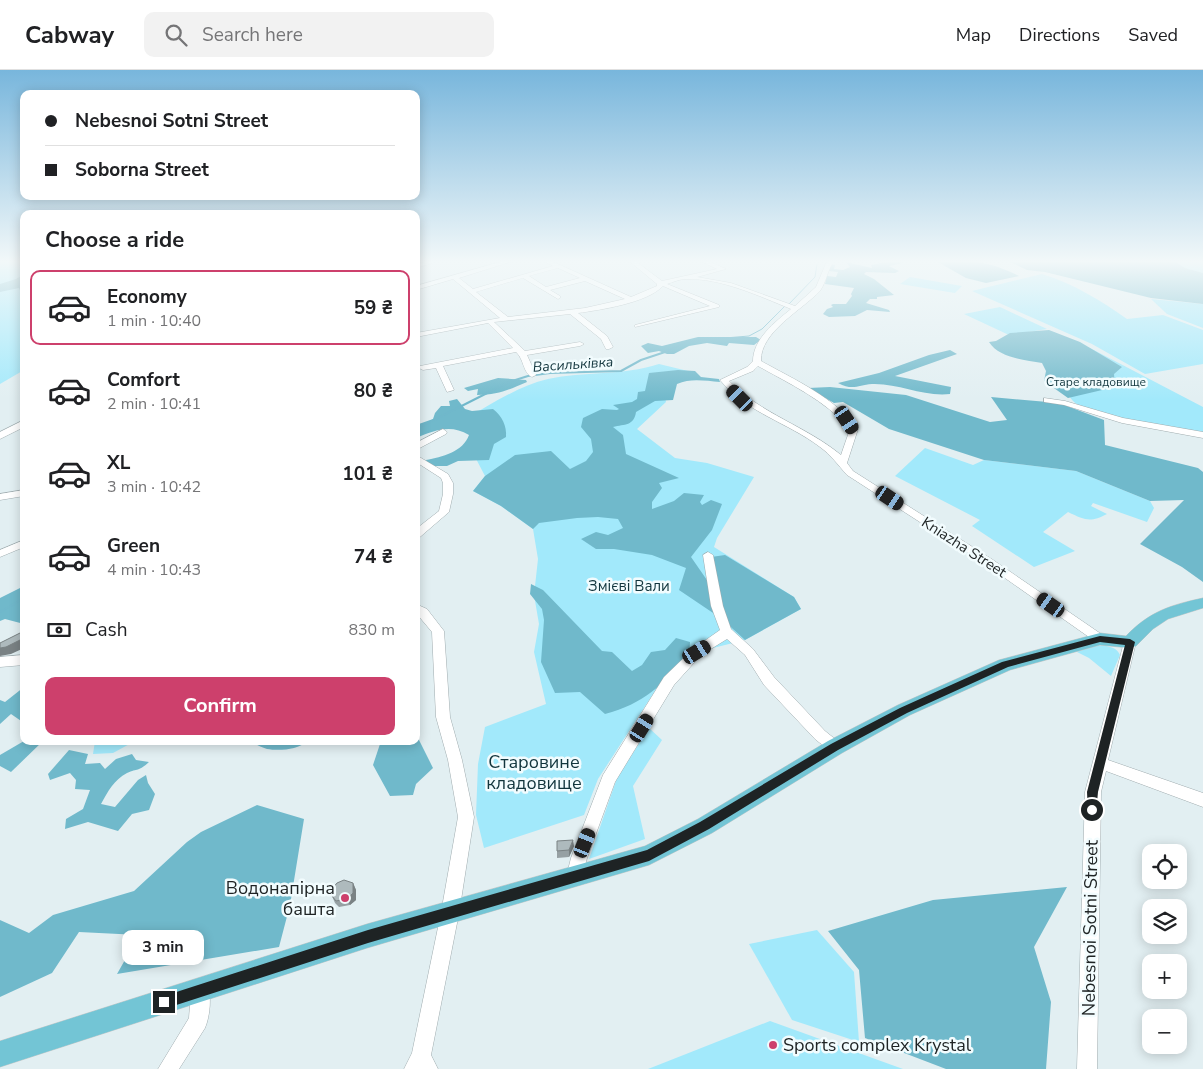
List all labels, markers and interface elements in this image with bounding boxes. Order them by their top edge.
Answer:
search box [144,12,494,57]
text: Cabway [25,19,114,51]
icon: search [162,21,190,49]
text: Search here [202,22,303,48]
text: Map [956,23,991,47]
text: Directions [1019,23,1100,47]
text: Saved [1128,23,1178,47]
text: Nebesnoi Sotni Street [75,108,268,134]
text: Soborna Street [75,157,209,183]
text: Choose a ride [45,225,184,255]
text: Economy [107,284,187,310]
icon: car [47,285,92,330]
text: 59 ₴ [354,295,393,321]
text: 1 min · 10:40 [107,310,201,332]
water label: Васильківка [532,352,614,377]
text: Comfort [107,367,180,393]
icon: car [47,368,92,413]
park label: Старе кладовище [1046,374,1146,390]
text: 80 ₴ [354,378,393,404]
car [724,382,755,414]
text: 2 min · 10:41 [107,393,201,415]
car [832,403,861,437]
text: XL [107,450,130,476]
icon: car [47,451,92,496]
text: 101 ₴ [342,461,393,487]
text: 3 min · 10:42 [107,476,201,498]
car [873,483,906,513]
street label: Kniazha Street [918,512,1011,582]
text: Green [107,533,160,559]
icon: car [47,534,92,579]
text: 74 ₴ [354,544,393,570]
text: 4 min · 10:43 [107,559,201,581]
park label: Змієві Вали [588,576,670,596]
car [1034,590,1067,620]
icon: cash [45,616,73,644]
text: Cash [85,617,127,643]
text: 830 m [348,619,395,641]
car [680,638,713,666]
button: Confirm [45,677,395,735]
car [627,711,656,745]
park label: Старовине кладовище [486,750,582,795]
route start [1081,799,1103,821]
car [572,826,597,860]
street label: Nebesnoi Sotni Street [1076,839,1104,1016]
map controls [1142,844,1187,1054]
button: locate [1142,844,1187,889]
place label: Водонапірна башта [226,876,335,921]
marker: Водонапірна башта [339,892,351,904]
button: layers [1142,899,1187,944]
callout: 3 min [123,930,205,964]
text: 3 min [142,936,184,958]
button: + [1142,954,1187,999]
route end [153,991,175,1013]
button: − [1142,1009,1187,1054]
place label: Sports complex Krystal [783,1033,972,1057]
marker: Sports complex Krystal [767,1039,779,1051]

